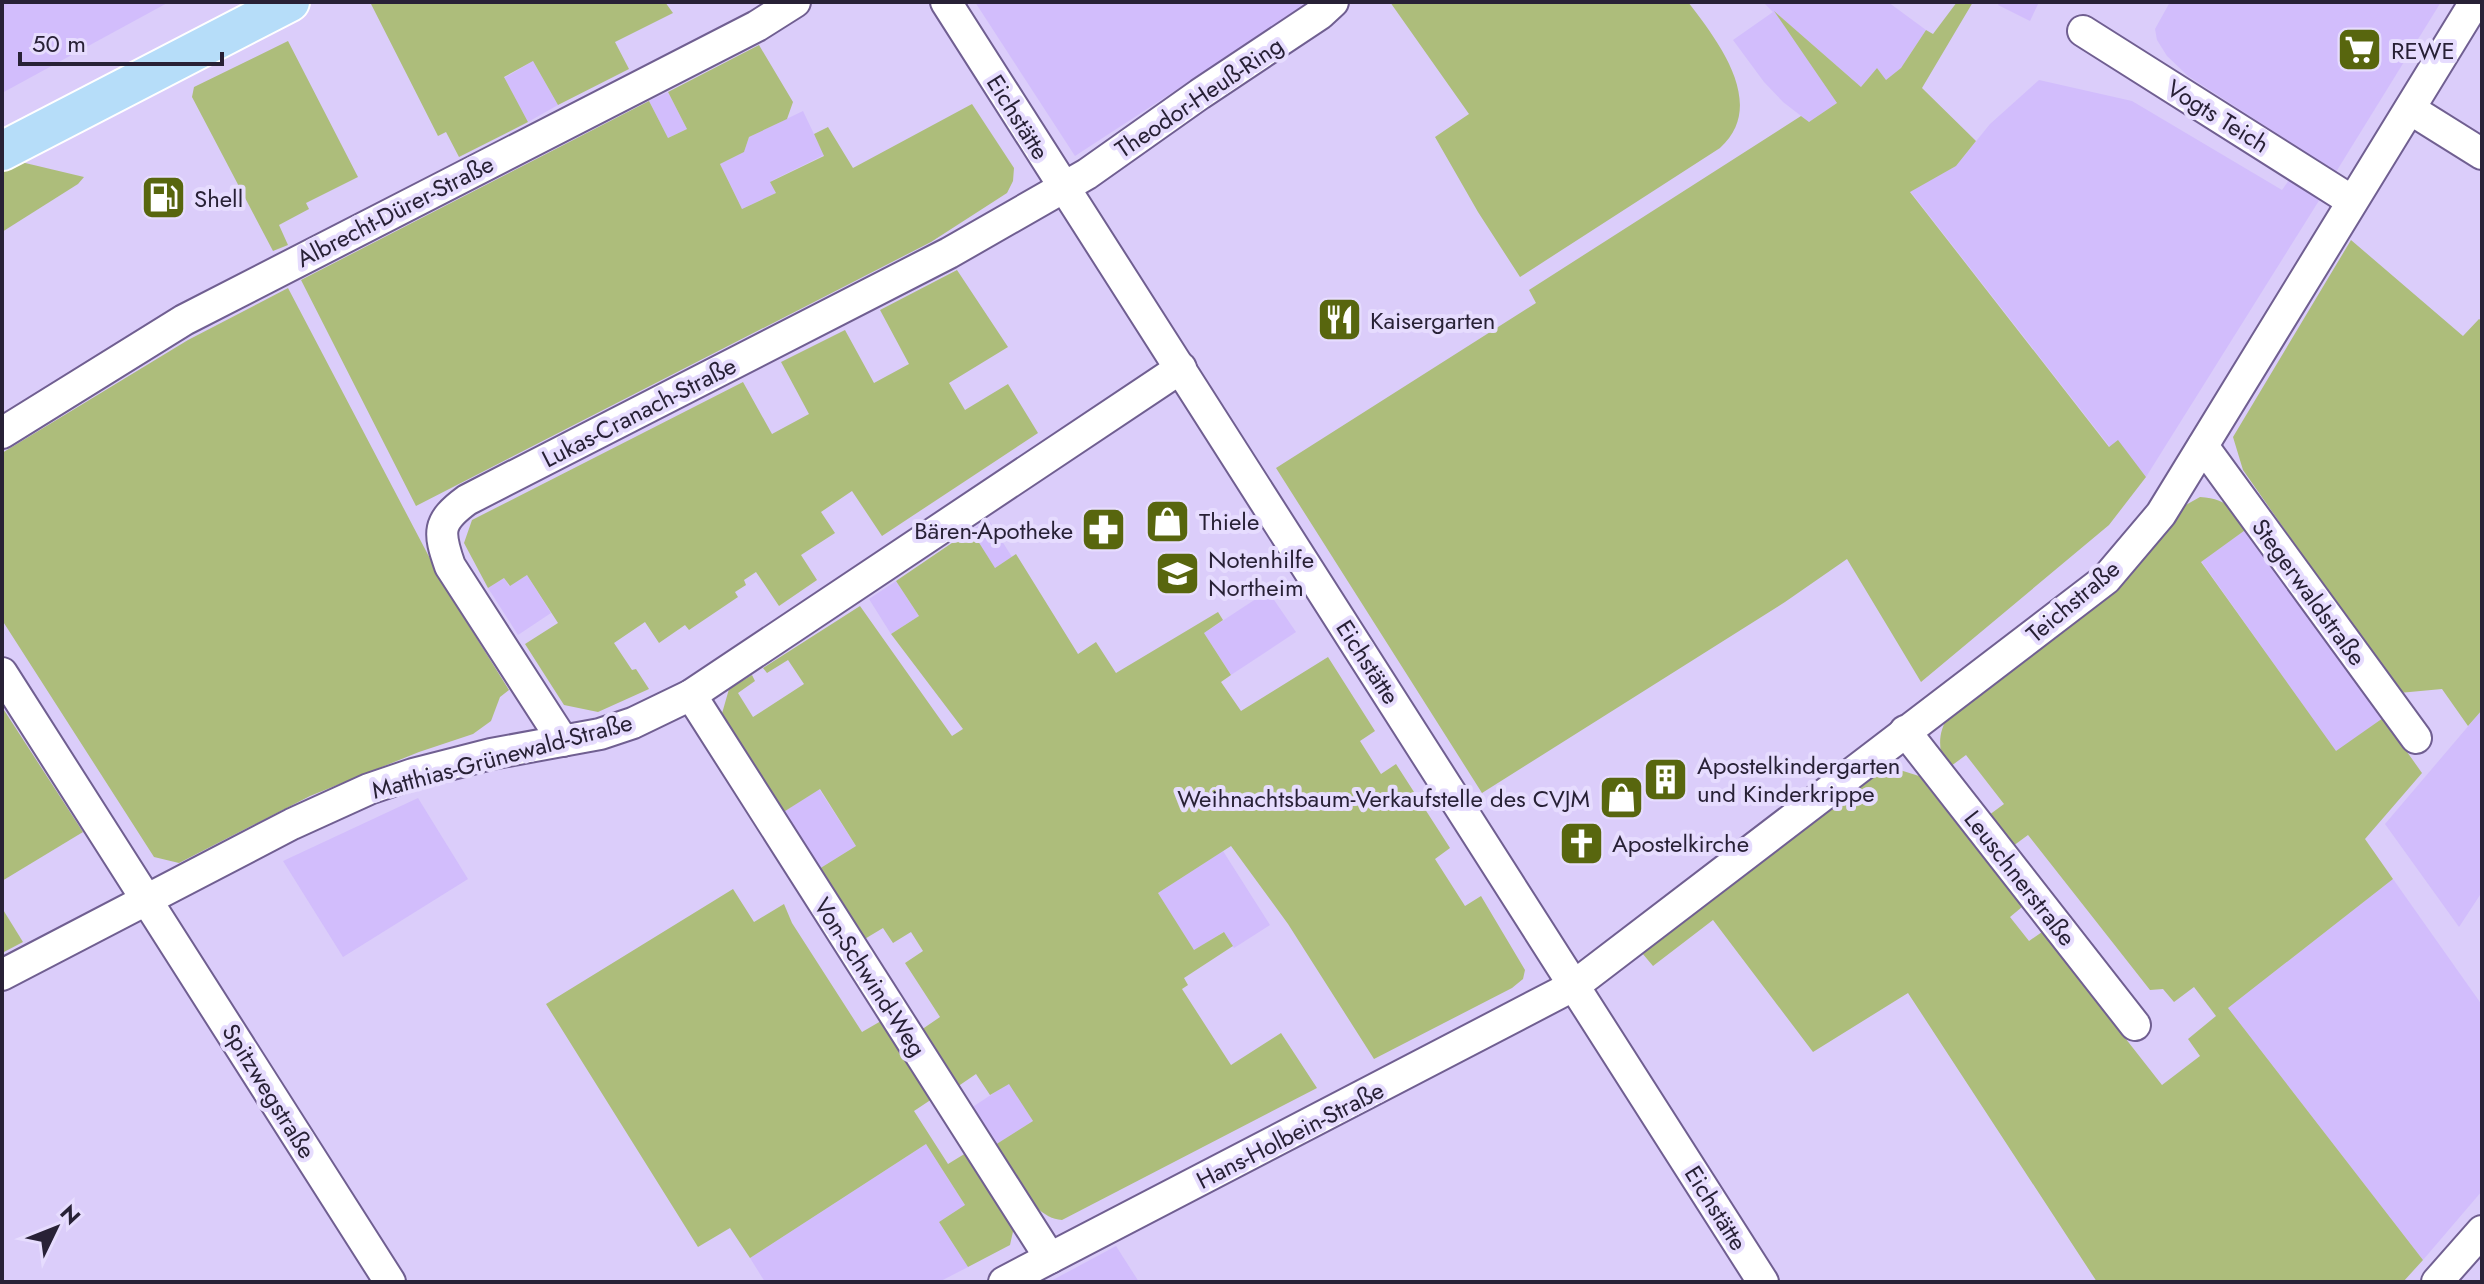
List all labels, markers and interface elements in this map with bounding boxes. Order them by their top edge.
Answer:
scale bar [20,16,222,66]
text: 50 m [32,26,86,61]
supermarket icon: REWE [2336,26,2384,74]
street label: Theodor-Heuß-Ring [1108,28,1290,166]
place label: REWE [2391,33,2455,68]
street label: Eichstätte [978,68,1058,166]
street label: Vogts Teich [2160,71,2276,161]
street label: Albrecht-Dürer-Straße [290,146,500,276]
fuel station icon: Shell [139,174,187,222]
place label: Shell [194,181,243,216]
restaurant icon: Kaisergarten [1315,296,1363,344]
place label: Kaisergarten [1370,303,1495,338]
street label: Lukas-Cranach-Straße [536,348,742,476]
shop icon: Thiele [1144,497,1192,545]
place label: Thiele [1199,504,1259,539]
pharmacy icon: Bären-Apotheke [1080,506,1128,554]
street label: Stegerwaldstraße [2244,511,2374,673]
place label: Bären-Apotheke [914,513,1073,548]
place label: Notenhilfe Northeim [1208,542,1314,605]
school or university icon: Notenhilfe Northeim [1153,549,1201,597]
street label: Teichstraße [2019,551,2127,651]
street label: Eichstätte [1328,613,1408,711]
street label: Matthias-Grünewald-Straße [368,704,636,808]
place label: Apostelkindergarten und Kinderkrippe [1697,748,1900,811]
building icon: Apostelkindergarten und Kinderkrippe [1642,755,1690,803]
shop icon: Weihnachtsbaum-Verkaufstelle des CVJM [1597,774,1645,822]
place label: Weihnachtsbaum-Verkaufstelle des CVJM [1177,781,1590,816]
street label: Leuschnerstraße [1956,803,2084,953]
church icon: Apostelkirche [1557,819,1605,867]
place label: Apostelkirche [1612,826,1749,861]
street label: Von-Schwind-Weg [805,891,935,1063]
street label: Spitzwegstraße [214,1017,324,1165]
street label: Hans-Holbein-Straße [1190,1073,1390,1197]
street label: Eichstätte [1676,1159,1756,1257]
north arrow [16,1188,96,1268]
text: N [53,1197,88,1232]

